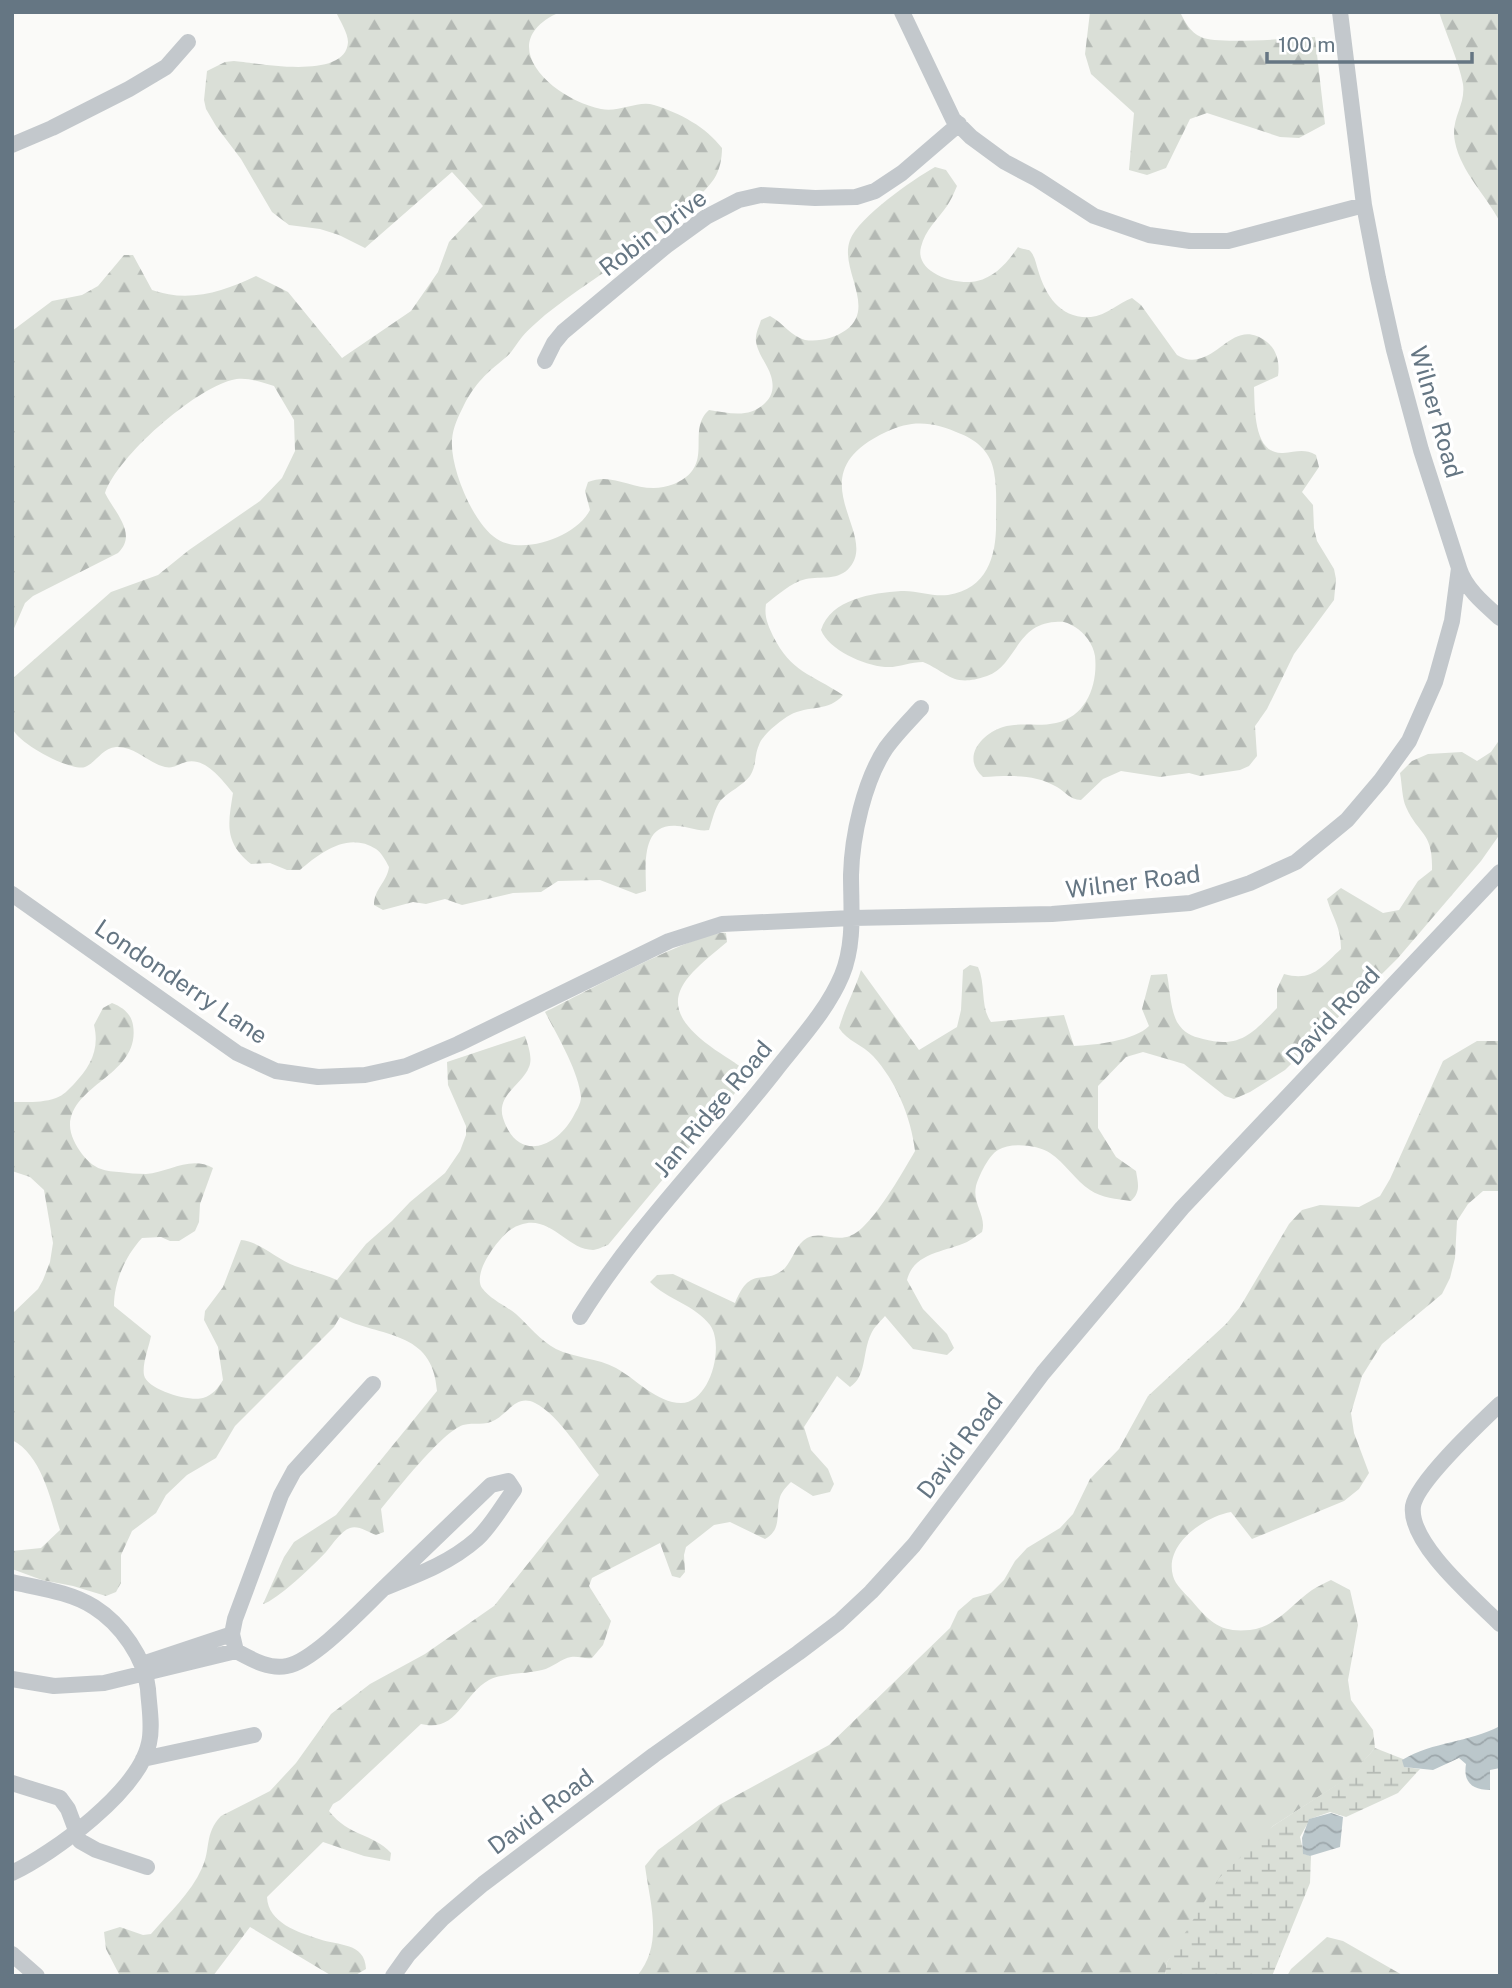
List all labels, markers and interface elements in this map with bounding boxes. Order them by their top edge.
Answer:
scale bar [1267,21,1472,65]
text: 100 m [1278,32,1335,57]
street label: Robin Drive [593,183,712,282]
street label: Wilner Road [1405,343,1469,481]
street label: Wilner Road [1064,859,1202,903]
street label: Londonderry Lane [90,913,273,1049]
street label: David Road [1280,960,1385,1070]
street label: Jan Ridge Road [647,1035,777,1182]
street label: David Road [911,1387,1008,1504]
street label: David Road [482,1763,599,1860]

